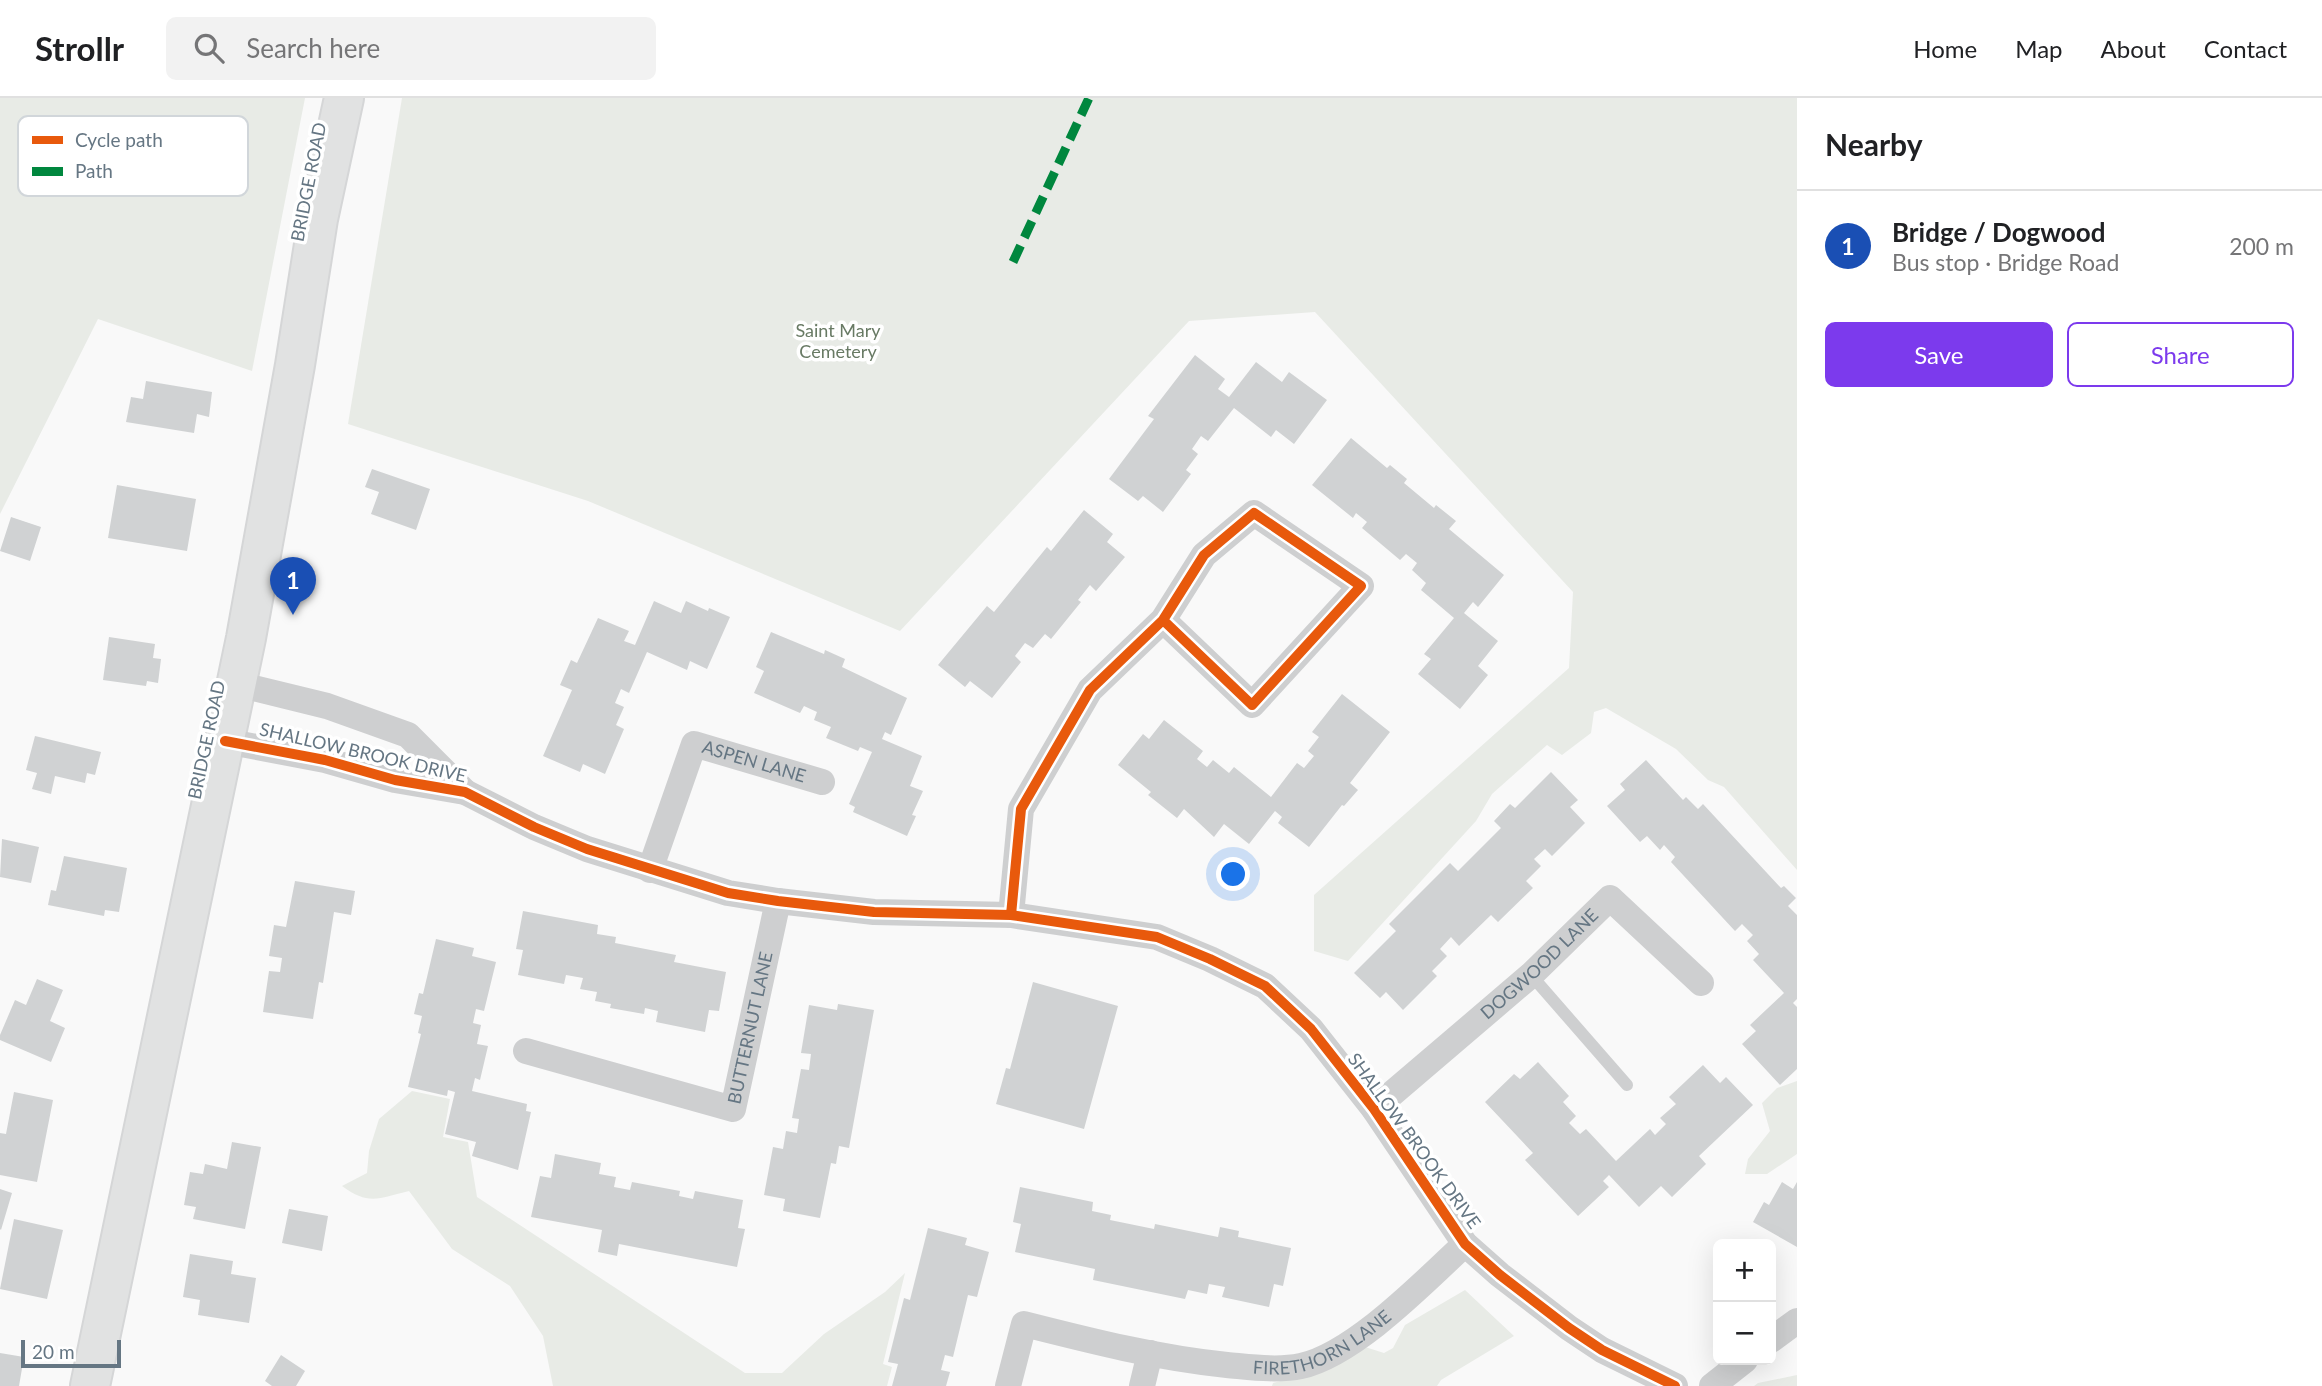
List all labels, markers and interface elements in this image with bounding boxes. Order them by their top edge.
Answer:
search box [166,17,656,80]
text: Strollr [35,28,124,68]
icon: search [190,29,228,67]
text: Search here [246,32,380,64]
text: Home [1913,34,1977,63]
text: Map [2015,34,2063,63]
text: About [2101,34,2166,63]
text: Contact [2204,34,2287,63]
legend [18,116,248,196]
street label: BRIDGE ROAD [286,120,330,243]
text: Nearby [1825,126,1923,162]
text: Cycle path [75,128,163,151]
text: Path [75,159,113,182]
text: Bridge / Dogwood [1892,216,2106,248]
text: 1 [1841,232,1855,260]
text: 200 m [2229,232,2294,260]
text: Bus stop · Bridge Road [1892,248,2119,276]
park label: Saint Mary Cemetery [795,319,881,362]
button: Save [1825,322,2053,387]
button: Share [2067,322,2294,387]
pin: 1 [270,557,316,615]
street label: BRIDGE ROAD [183,678,229,801]
street label: SHALLOW BROOK DRIVE [258,718,469,787]
street label: ASPEN LANE [700,735,809,787]
your location [1216,857,1250,891]
street label: DOGWOOD LANE [1476,904,1602,1023]
street label: BUTTERNUT LANE [722,949,777,1106]
street label: SHALLOW BROOK DRIVE [1344,1048,1486,1232]
map controls [1713,1239,1776,1365]
button: + [1713,1239,1776,1302]
button: − [1713,1302,1776,1365]
street label: FIRETHORN LANE [1252,1305,1395,1378]
scale bar [21,1337,121,1369]
text: 20 m [32,1340,75,1363]

